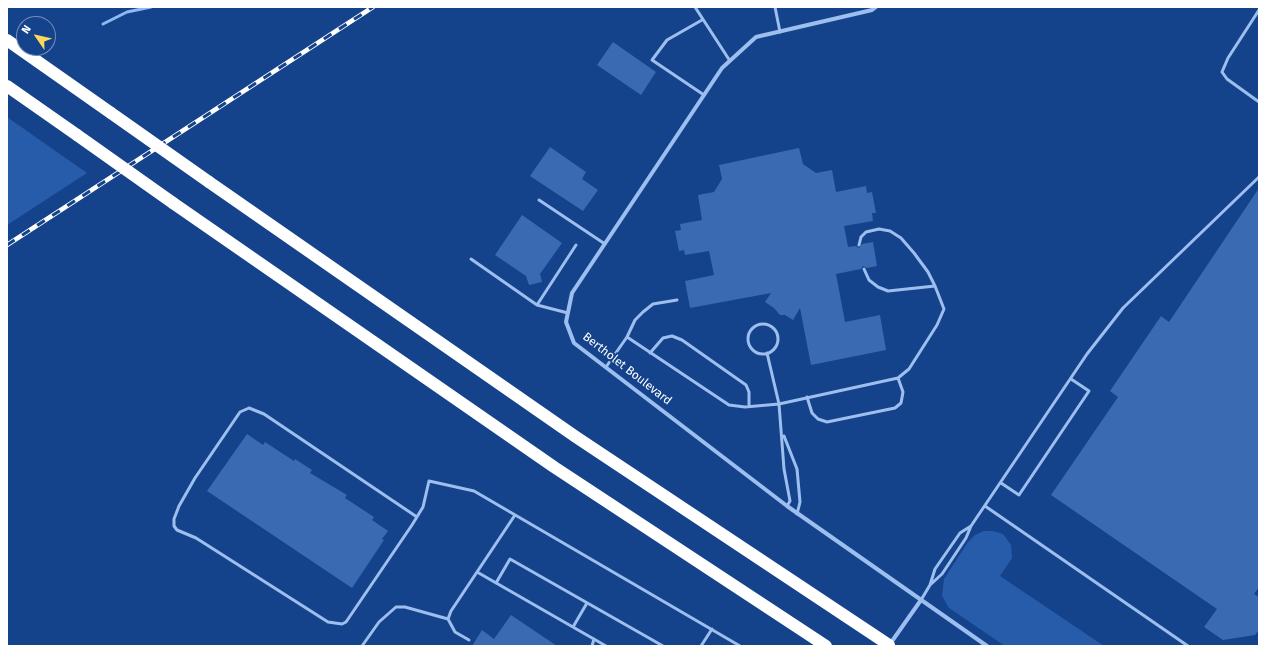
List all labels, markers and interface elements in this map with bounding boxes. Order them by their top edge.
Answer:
north arrow [16,16,56,56]
text: N [19,23,34,36]
street label: Bertholet Boulevard [580,330,674,408]

